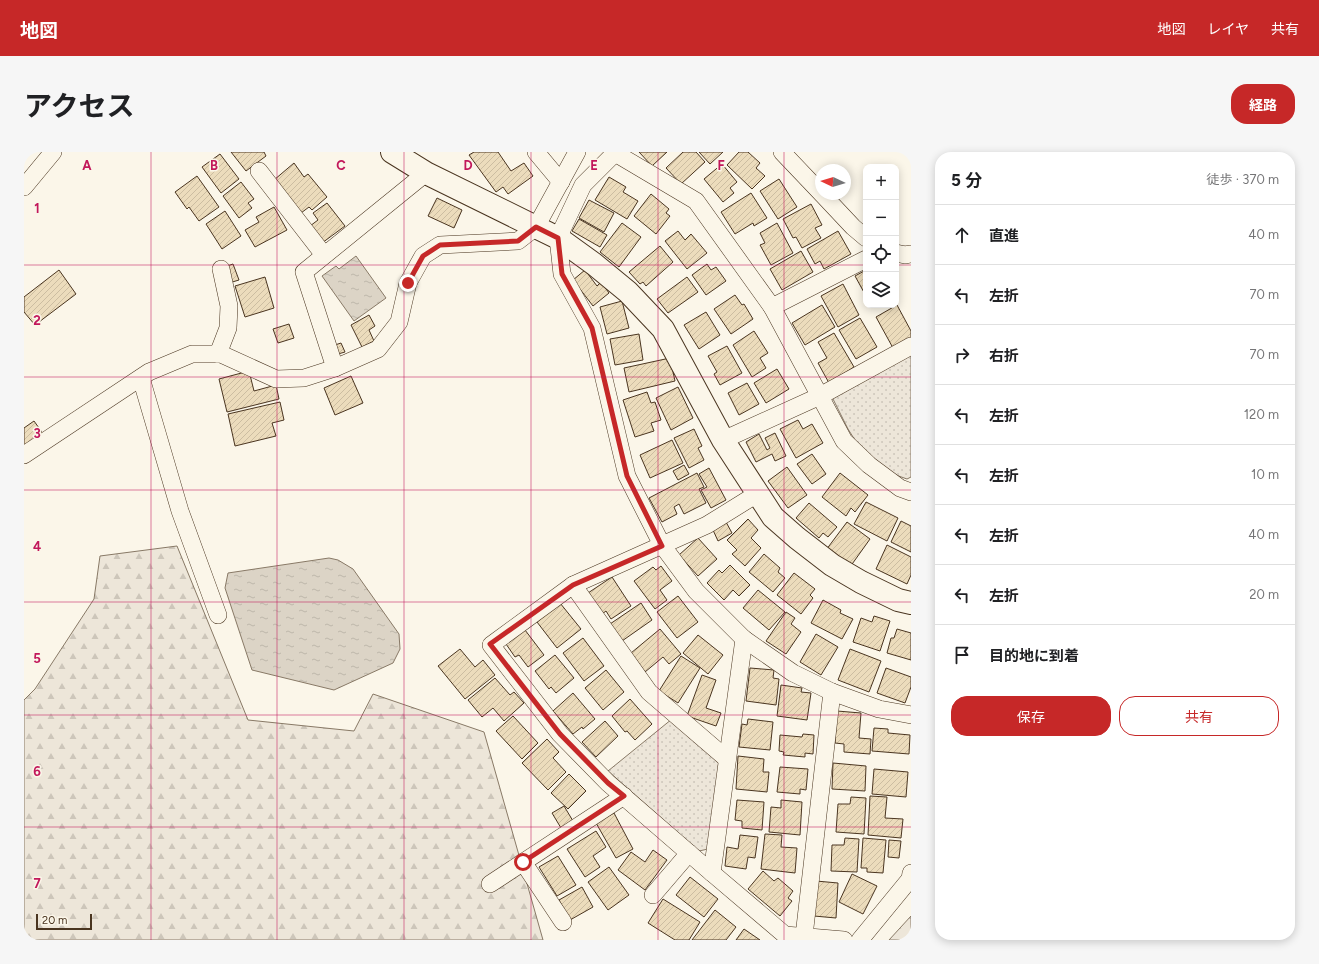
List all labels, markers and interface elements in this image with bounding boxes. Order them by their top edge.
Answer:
text: 地図 [20,19,58,42]
text: 地図 [1157,21,1185,38]
text: レイヤ [1207,21,1249,38]
text: 共有 [1271,21,1299,38]
button: 経路 [1231,84,1295,124]
text: アクセス [24,89,135,123]
text: A [82,158,92,173]
text: B [210,158,218,173]
text: C [336,158,346,173]
text: D [463,158,473,173]
text: E [590,158,598,173]
text: F [717,158,725,173]
north arrow [815,164,851,200]
map controls [863,164,899,308]
button: + [863,164,899,200]
text: 5 分 [951,170,982,190]
text: 徒歩 · 370 m [1207,172,1279,187]
button: − [863,200,899,236]
text: 1 [34,201,40,216]
icon: ahead [951,224,973,246]
text: 直進 [989,227,1019,245]
text: 40 m [1248,227,1279,242]
button: locate [863,236,899,272]
button: layers [863,272,899,308]
route end [399,274,417,292]
icon: left [951,284,973,306]
text: 左折 [989,287,1019,305]
text: 70 m [1249,287,1279,302]
text: 2 [33,313,41,328]
icon: right [951,344,973,366]
text: 右折 [989,347,1019,365]
text: 70 m [1249,347,1279,362]
icon: left [951,404,973,426]
text: 左折 [989,407,1019,425]
text: 120 m [1244,407,1279,422]
text: 3 [33,426,41,441]
icon: left [951,464,973,486]
text: 左折 [989,467,1019,485]
text: 10 m [1251,467,1279,482]
icon: left [951,524,973,546]
text: 左折 [989,527,1019,545]
text: 40 m [1248,527,1279,542]
text: 4 [33,539,41,554]
icon: left [951,584,973,606]
text: 左折 [989,587,1019,605]
text: 20 m [1249,587,1279,602]
icon: arrive [951,644,973,666]
text: 目的地に到着 [989,647,1079,665]
text: 5 [33,651,41,666]
button: 保存 [951,696,1111,736]
button: 共有 [1119,696,1279,736]
text: 6 [33,764,41,779]
route start [514,853,532,871]
text: 7 [33,876,41,891]
scale bar [36,912,92,931]
text: 20 m [42,914,67,927]

